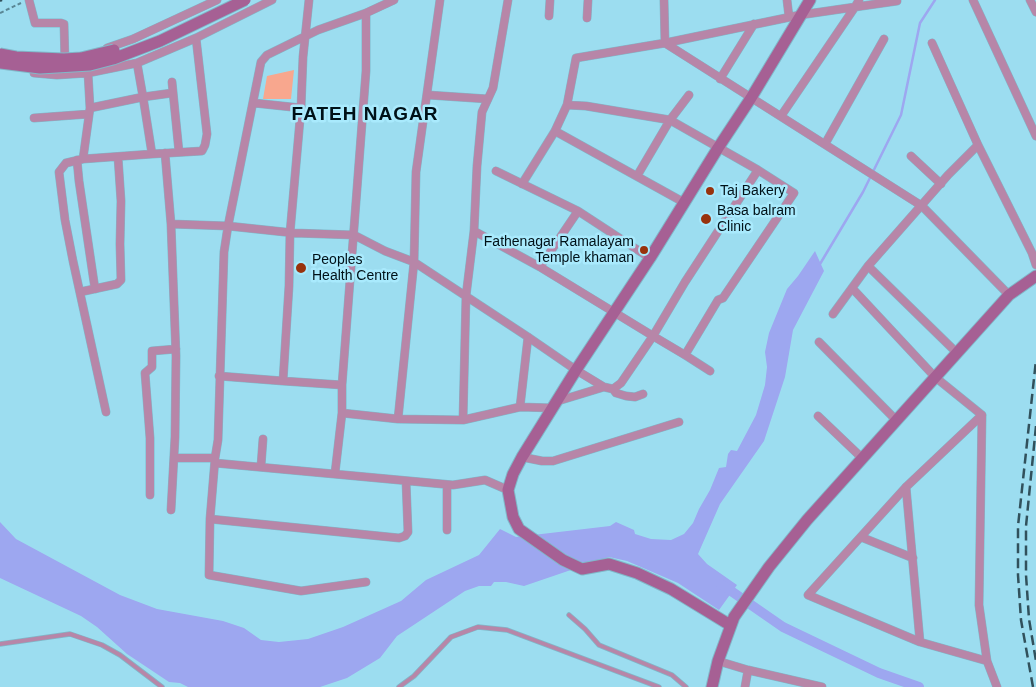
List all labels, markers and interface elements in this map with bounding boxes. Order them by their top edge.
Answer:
district label: FATEH NAGAR [290,104,440,126]
place label: Taj Bakery [720,183,785,199]
marker: Taj Bakery [704,185,716,197]
place label: Basa balram Clinic [717,203,796,236]
marker: Basa balram Clinic [699,212,713,226]
place label: Fathenagar Ramalayam Temple khaman [484,234,634,266]
marker: Fathenagar Ramalayam Temple khaman [638,244,650,256]
place label: Peoples Health Centre [312,252,398,284]
marker: Peoples Health Centre [294,261,308,275]

